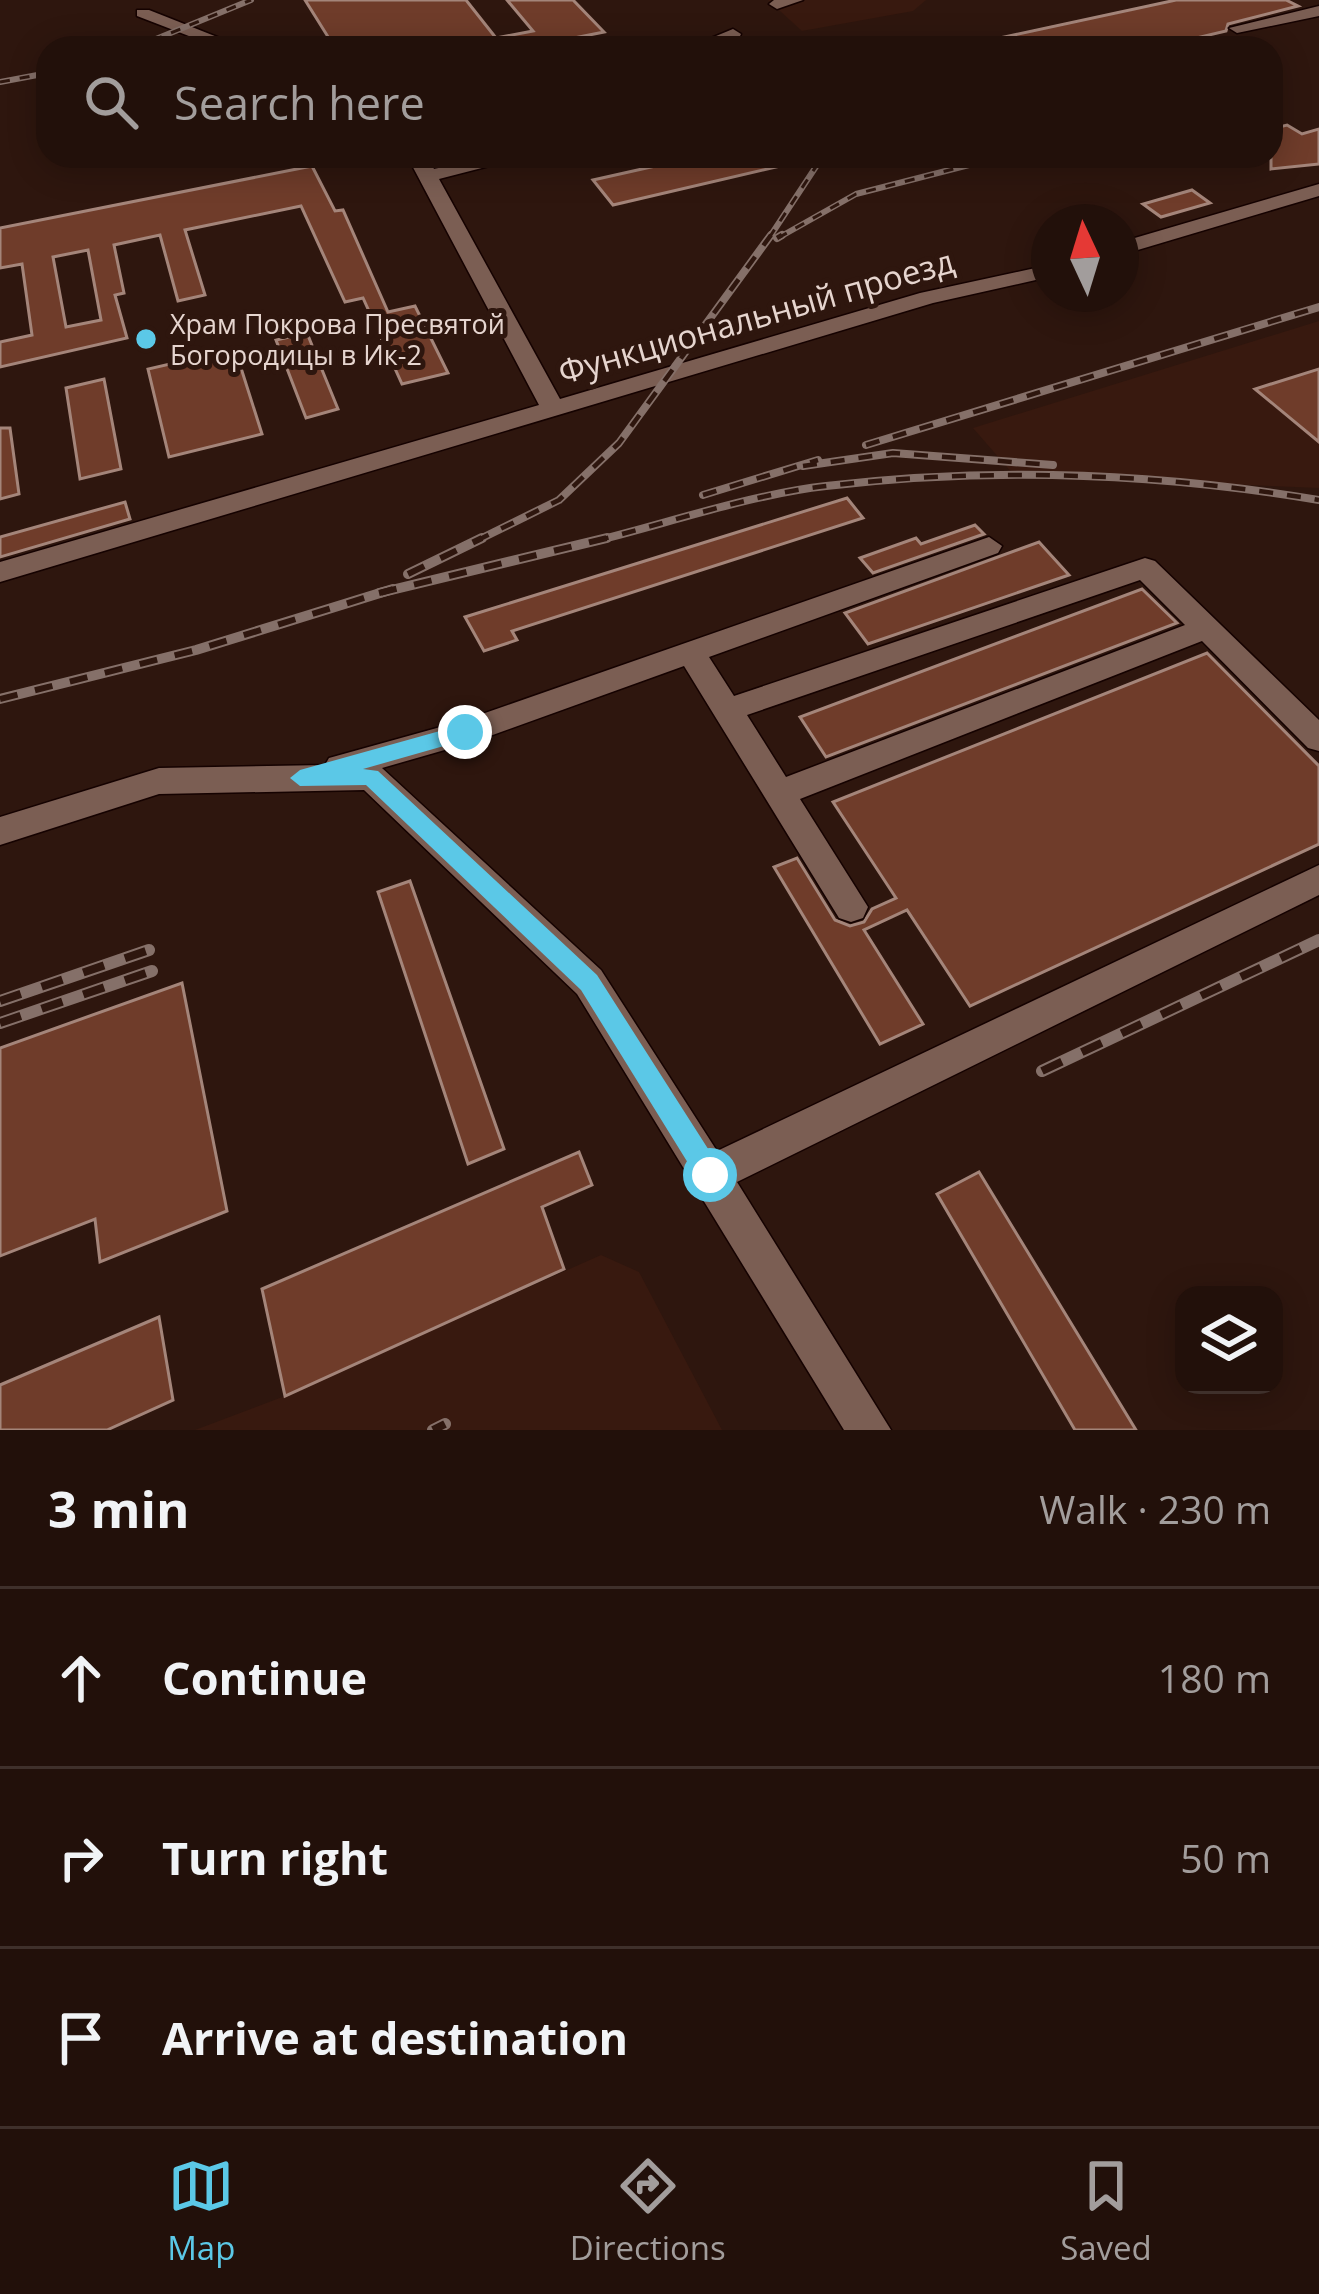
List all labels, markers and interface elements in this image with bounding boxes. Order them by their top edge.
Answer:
search box [36,36,1283,168]
icon: search [78,69,144,135]
text: Search here [174,72,425,133]
north arrow [1031,204,1139,312]
street label: Функциональный проезд [553,238,959,394]
place label: Храм Покрова Пресвятой Богородицы в Ик-2 [170,305,505,373]
marker: Храм Покрова Пресвятой Богородицы в Ик-2 [133,326,159,352]
route end [438,705,492,759]
route start [683,1148,737,1202]
map controls [1175,1286,1283,1394]
button: layers [1175,1286,1283,1394]
text: 3 min [48,1473,190,1543]
text: Walk · 230 m [1039,1482,1271,1535]
icon: ahead [48,1645,114,1711]
text: Continue [162,1647,367,1708]
text: 180 m [1158,1651,1271,1704]
icon: right [48,1825,114,1891]
text: Turn right [162,1827,388,1888]
text: 50 m [1180,1831,1271,1884]
icon: arrive [48,2005,114,2071]
text: Arrive at destination [162,2007,628,2068]
tab: Map [167,2153,235,2270]
tab: Directions [570,2153,726,2270]
tab: Saved [1060,2153,1152,2270]

